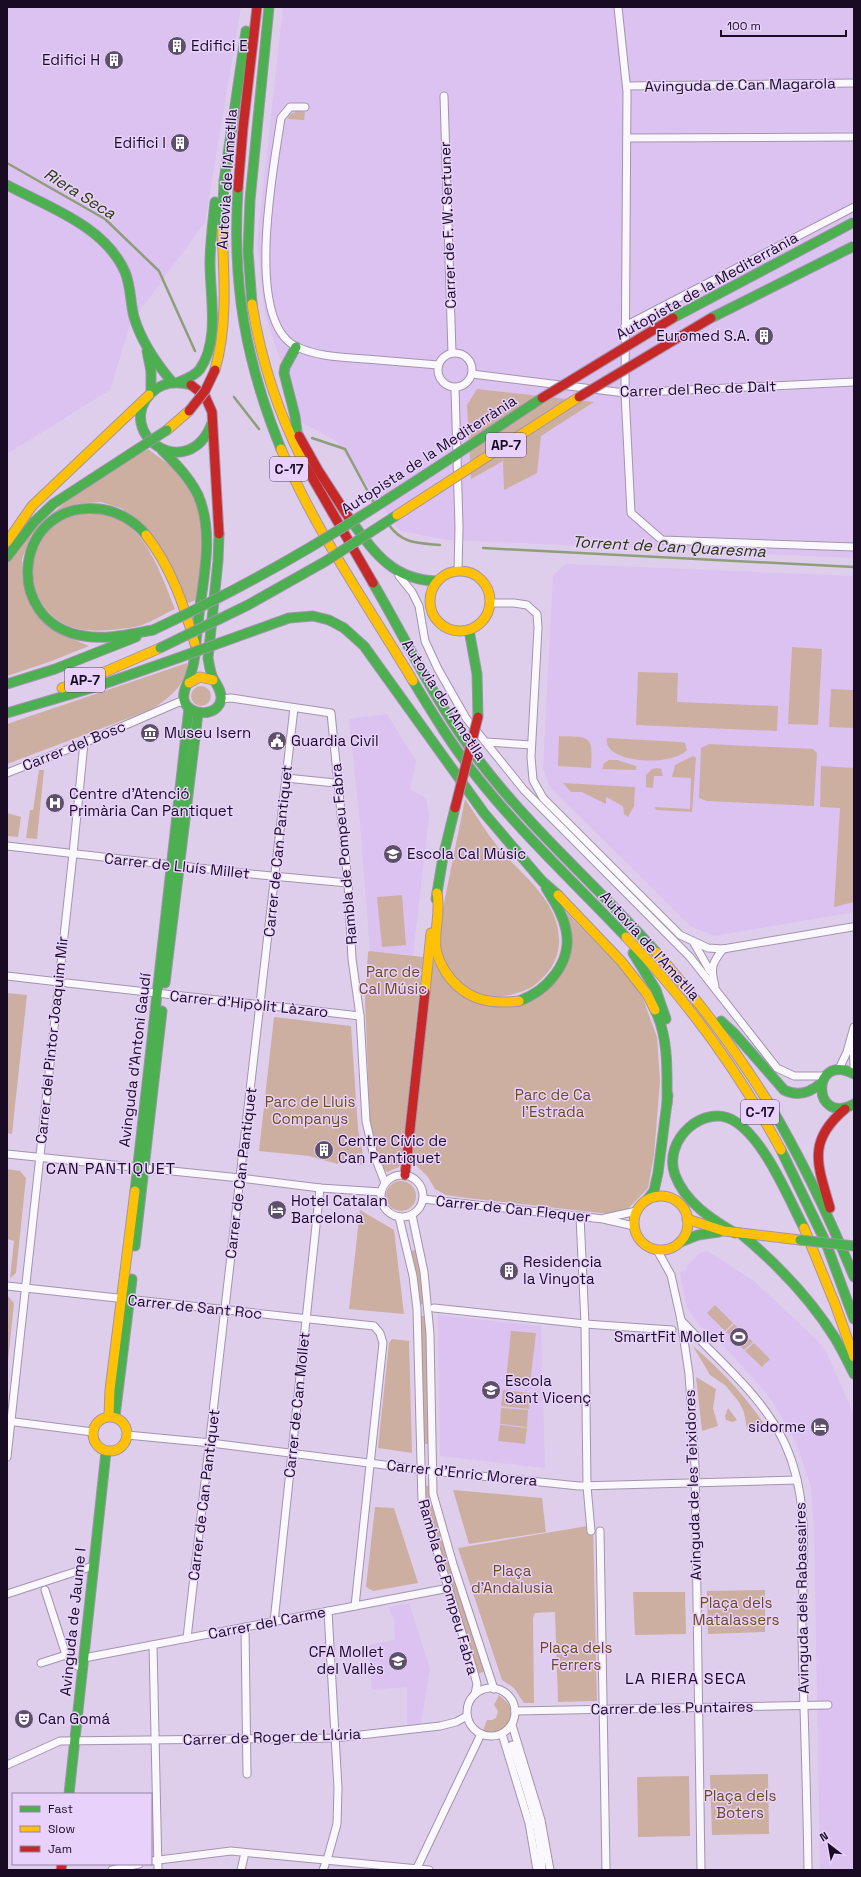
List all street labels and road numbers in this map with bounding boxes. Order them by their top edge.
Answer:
street label: Avinguda de Can Magarola [644,73,836,96]
street label: Autovia de l'Ametlla [212,108,241,250]
street label: Carrer de F. W. Sertuner [435,141,460,309]
street label: Autopista de la Mediterrània [612,227,801,344]
street label: Carrer del Rec de Dalt [619,376,777,401]
street label: Autopista de la Mediterrània [337,390,520,518]
road number: AP-7 [486,433,526,457]
road number: C-17 [270,457,308,481]
street label: Autovia de l'Ametlla [398,636,491,764]
road number: AP-7 [65,668,105,692]
street label: Carrer del Bosc [19,716,128,775]
street label: Rambla de Pompeu Fabra [326,762,361,946]
street label: Carrer de Can Pantiquet [259,764,296,938]
street label: Carrer de Lluís Millet [103,848,251,883]
street label: Autovia de l'Ametlla [596,887,705,1005]
street label: Carrer del Pintor Joaquim Mir [31,935,72,1145]
street label: Avinguda d'Antoni Gaudí [114,972,155,1148]
street label: Carrer d'Hipòlit Làzaro [169,986,329,1021]
street label: Carrer de Can Pantiquet [221,1086,260,1260]
road number: C-17 [741,1100,779,1124]
street label: Carrer de Can Flequer [435,1191,592,1226]
street label: Carrer de Sant Roc [127,1290,263,1323]
street label: Carrer de Can Mollet [279,1331,314,1479]
street label: Avinguda de les Teixidores [680,1389,705,1581]
street label: Carrer de Can Pantiquet [184,1408,223,1582]
street label: Carrer d'Enric Morera [386,1455,539,1490]
street label: Rambla de Pompeu Fabra [414,1497,483,1677]
street label: Avinguda dels Rabassaires [790,1502,813,1694]
street label: Avinguda de Jaume I [55,1547,90,1697]
street label: Carrer del Carme [206,1602,327,1643]
street label: Carrer de les Puntaires [590,1697,754,1718]
street label: Carrer de Roger de Llúria [183,1724,362,1749]

